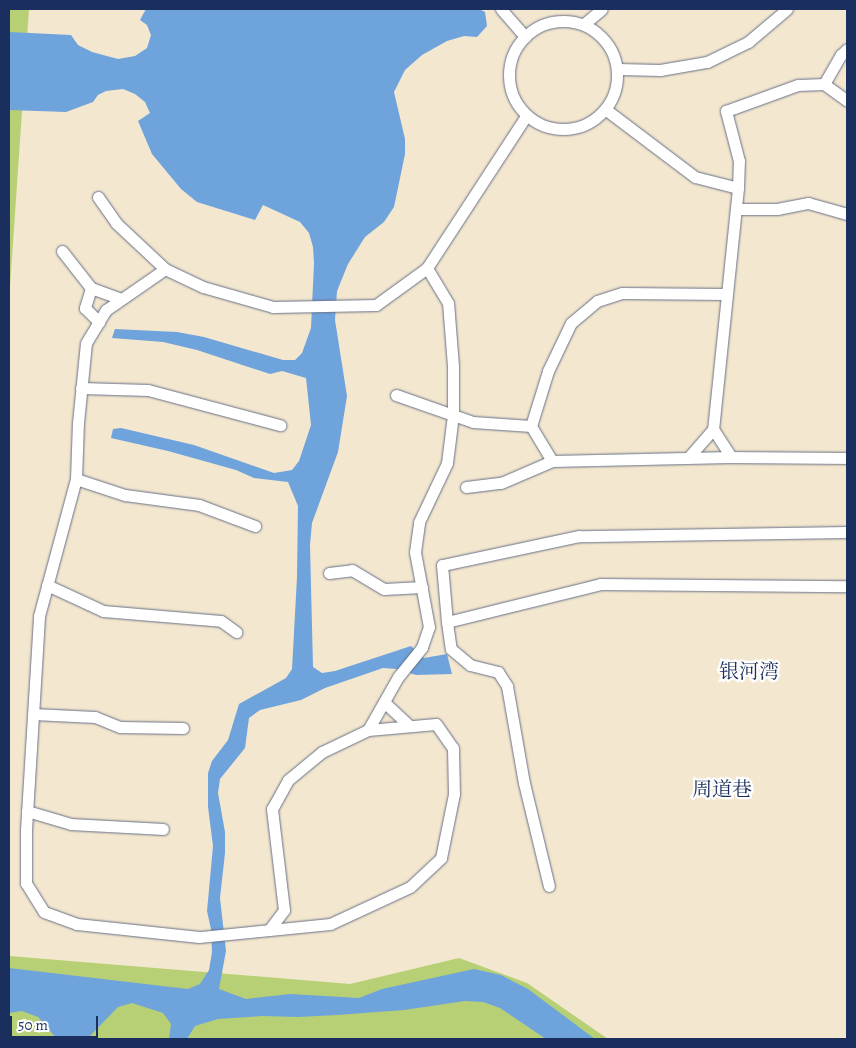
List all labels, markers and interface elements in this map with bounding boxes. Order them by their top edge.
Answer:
district label: 银河湾 [719,659,779,683]
district label: 周道巷 [692,777,752,801]
scale bar [12,1006,100,1038]
text: 50 m [18,1015,48,1035]

